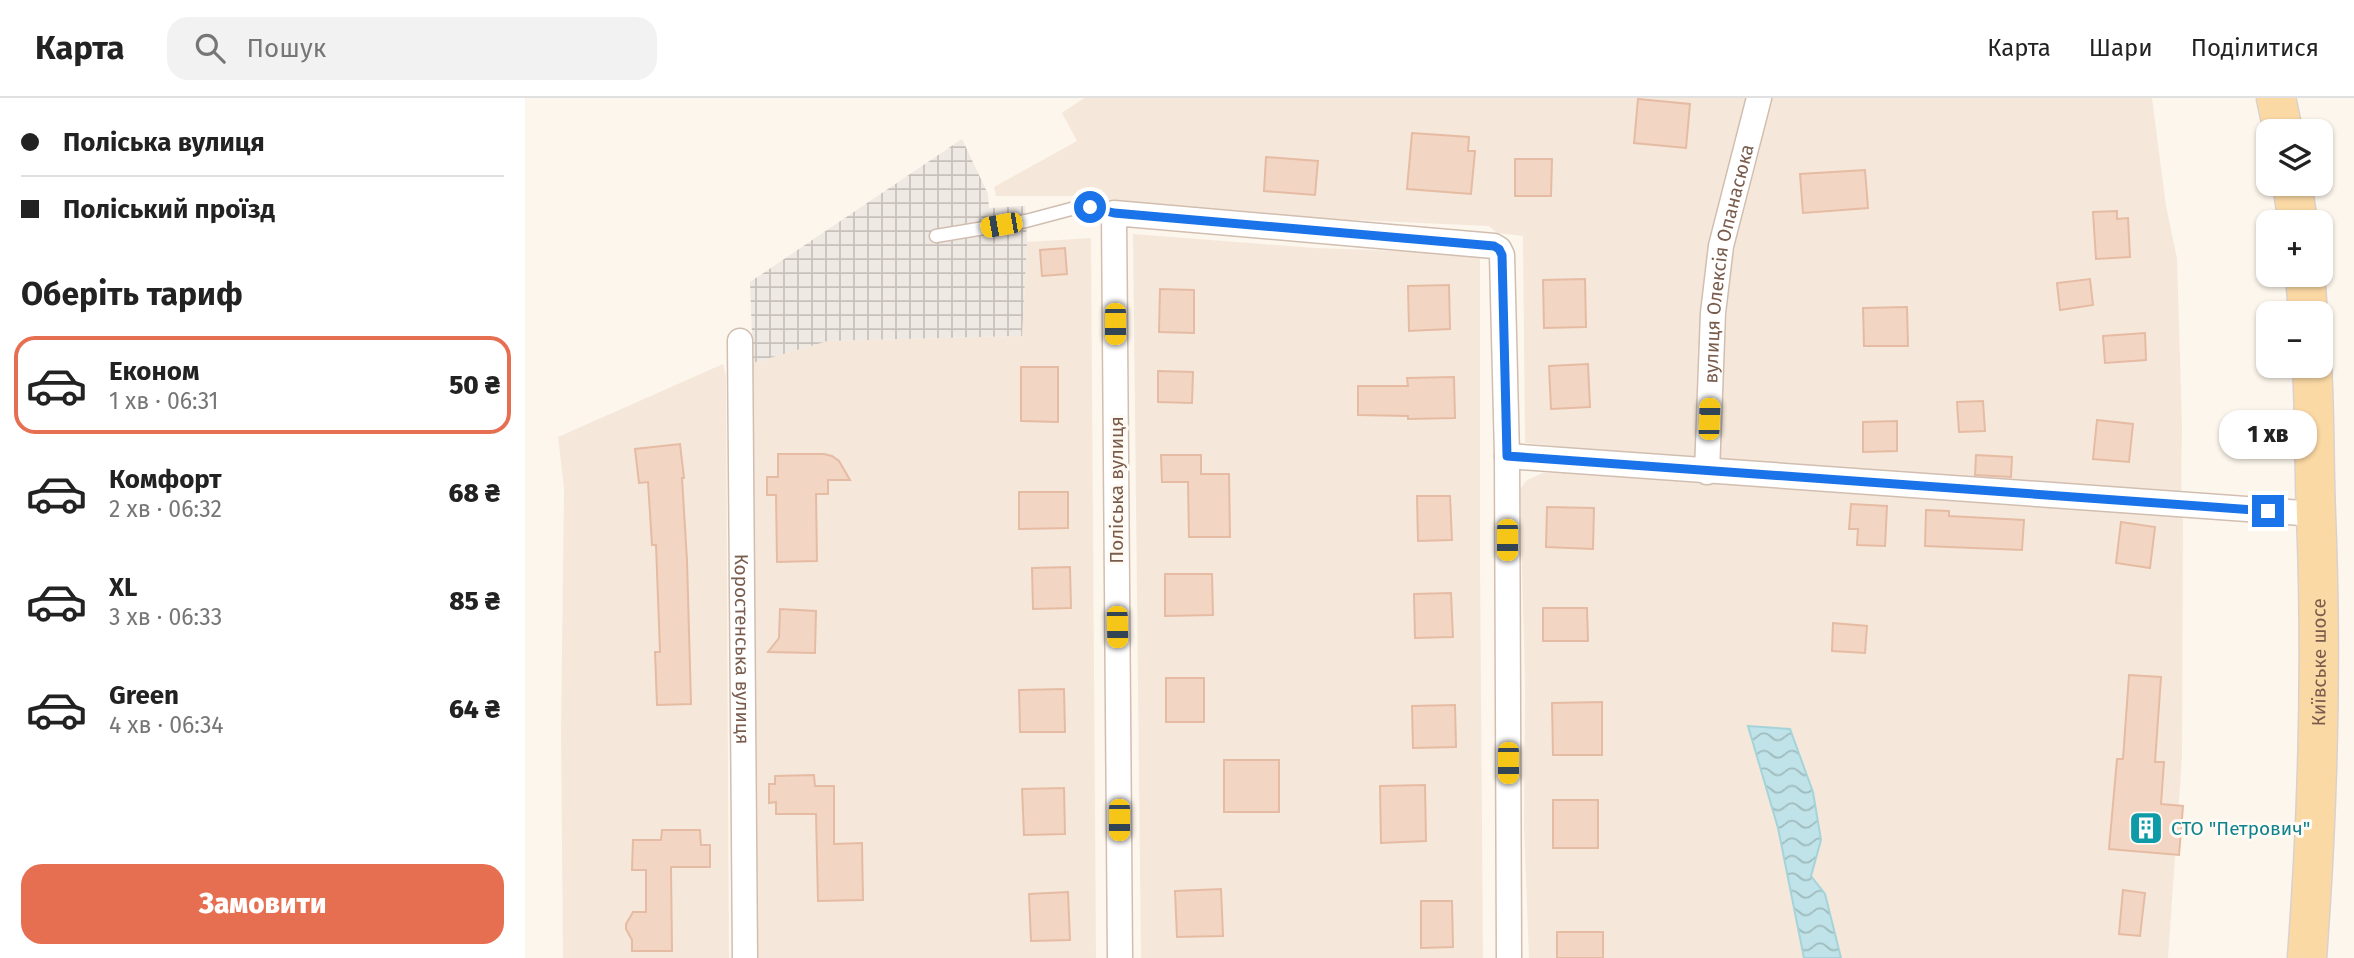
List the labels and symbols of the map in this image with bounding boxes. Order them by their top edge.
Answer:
street label: вулиця Олексія Опанасюка [1699,142,1758,384]
route start [1074,191,1106,223]
car [979,211,1024,239]
car [1105,303,1126,345]
car [1698,398,1721,440]
callout: 1 хв [2219,410,2317,458]
street label: Поліська вулиця [1105,416,1128,564]
route end [2252,495,2284,527]
car [1497,519,1518,561]
street label: Коростенська вулиця [730,554,755,744]
street label: Київське шосе [2307,598,2330,726]
car [1107,606,1128,648]
car [1498,742,1519,784]
car [1109,799,1130,841]
building icon: СТО "Петрович" [2127,809,2165,847]
place label: СТО "Петрович" [2171,817,2310,840]

